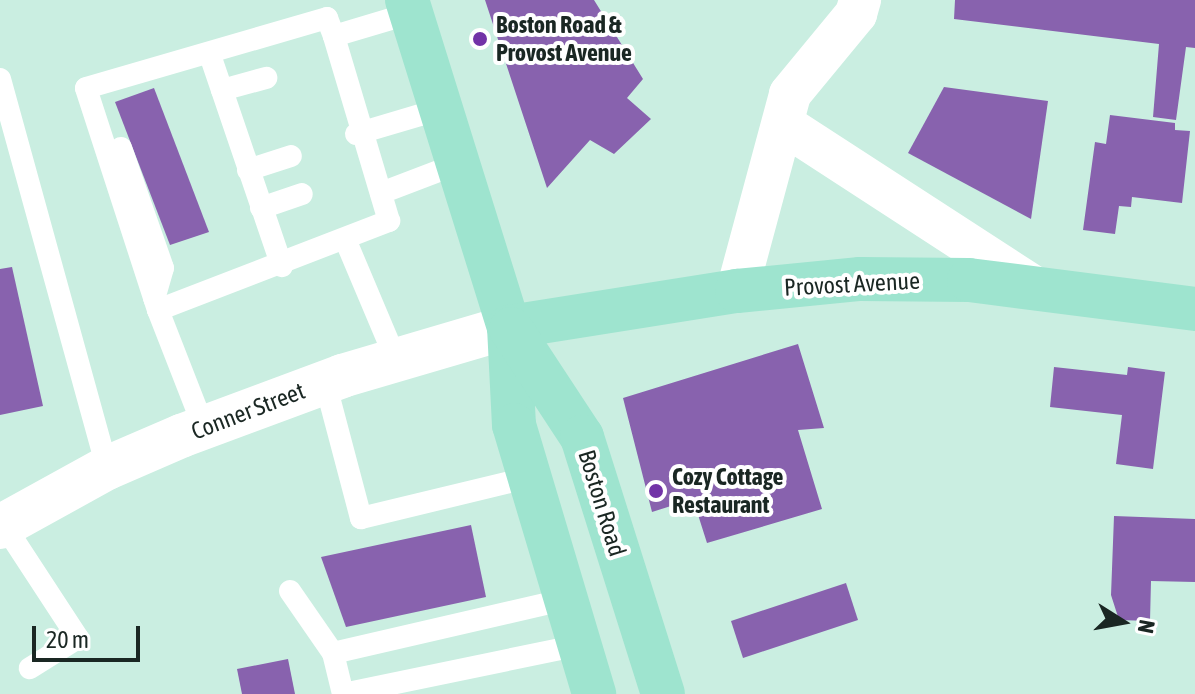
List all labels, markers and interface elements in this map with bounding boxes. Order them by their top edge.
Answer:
place label: Boston Road & Provost Avenue [496,11,632,67]
marker: Boston Road & Provost Avenue [471,30,489,48]
street label: Provost Avenue [783,266,921,302]
street label: Conner Street [187,376,309,446]
street label: Boston Road [572,446,632,560]
place label: Cozy Cottage Restaurant [672,463,783,519]
marker: Cozy Cottage Restaurant [647,482,665,500]
north arrow [1083,582,1163,662]
scale bar [36,610,144,660]
text: N [1133,618,1161,635]
text: 20 m [46,626,89,653]

